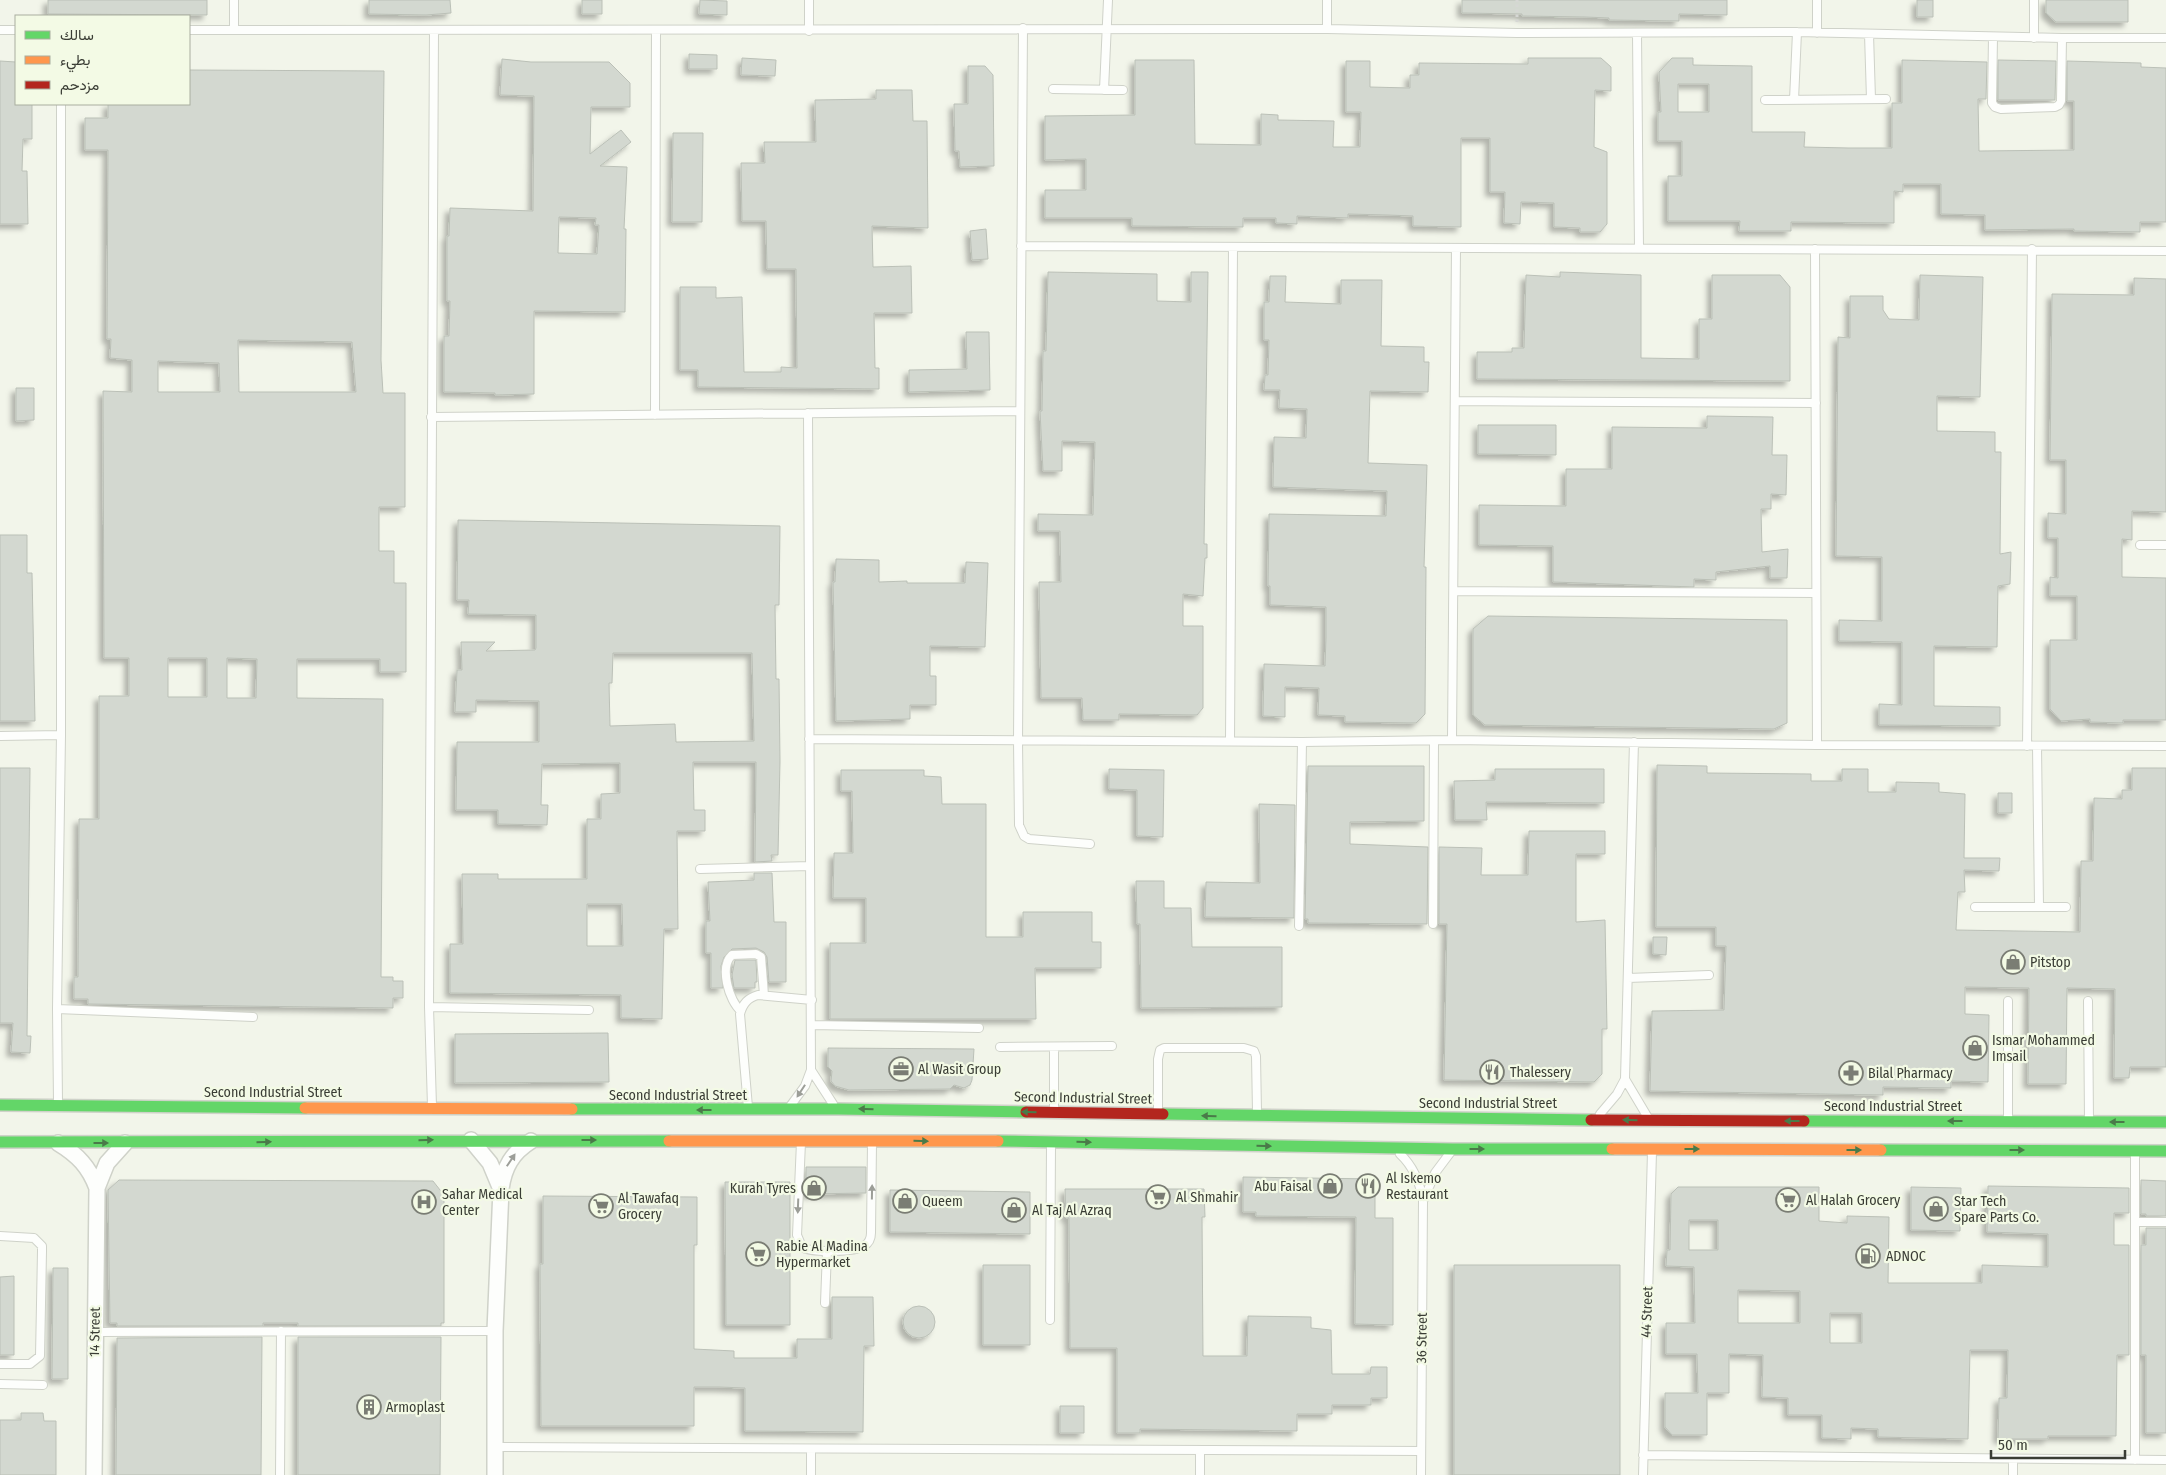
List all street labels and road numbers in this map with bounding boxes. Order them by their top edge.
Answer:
street label: Second Industrial Street [204,1084,342,1101]
street label: Second Industrial Street [609,1087,747,1104]
street label: Second Industrial Street [1014,1088,1153,1108]
street label: Second Industrial Street [1419,1095,1557,1112]
street label: Second Industrial Street [1824,1098,1962,1115]
street label: 44 Street [1638,1286,1656,1338]
street label: 14 Street [86,1306,104,1357]
street label: 36 Street [1413,1312,1431,1364]

